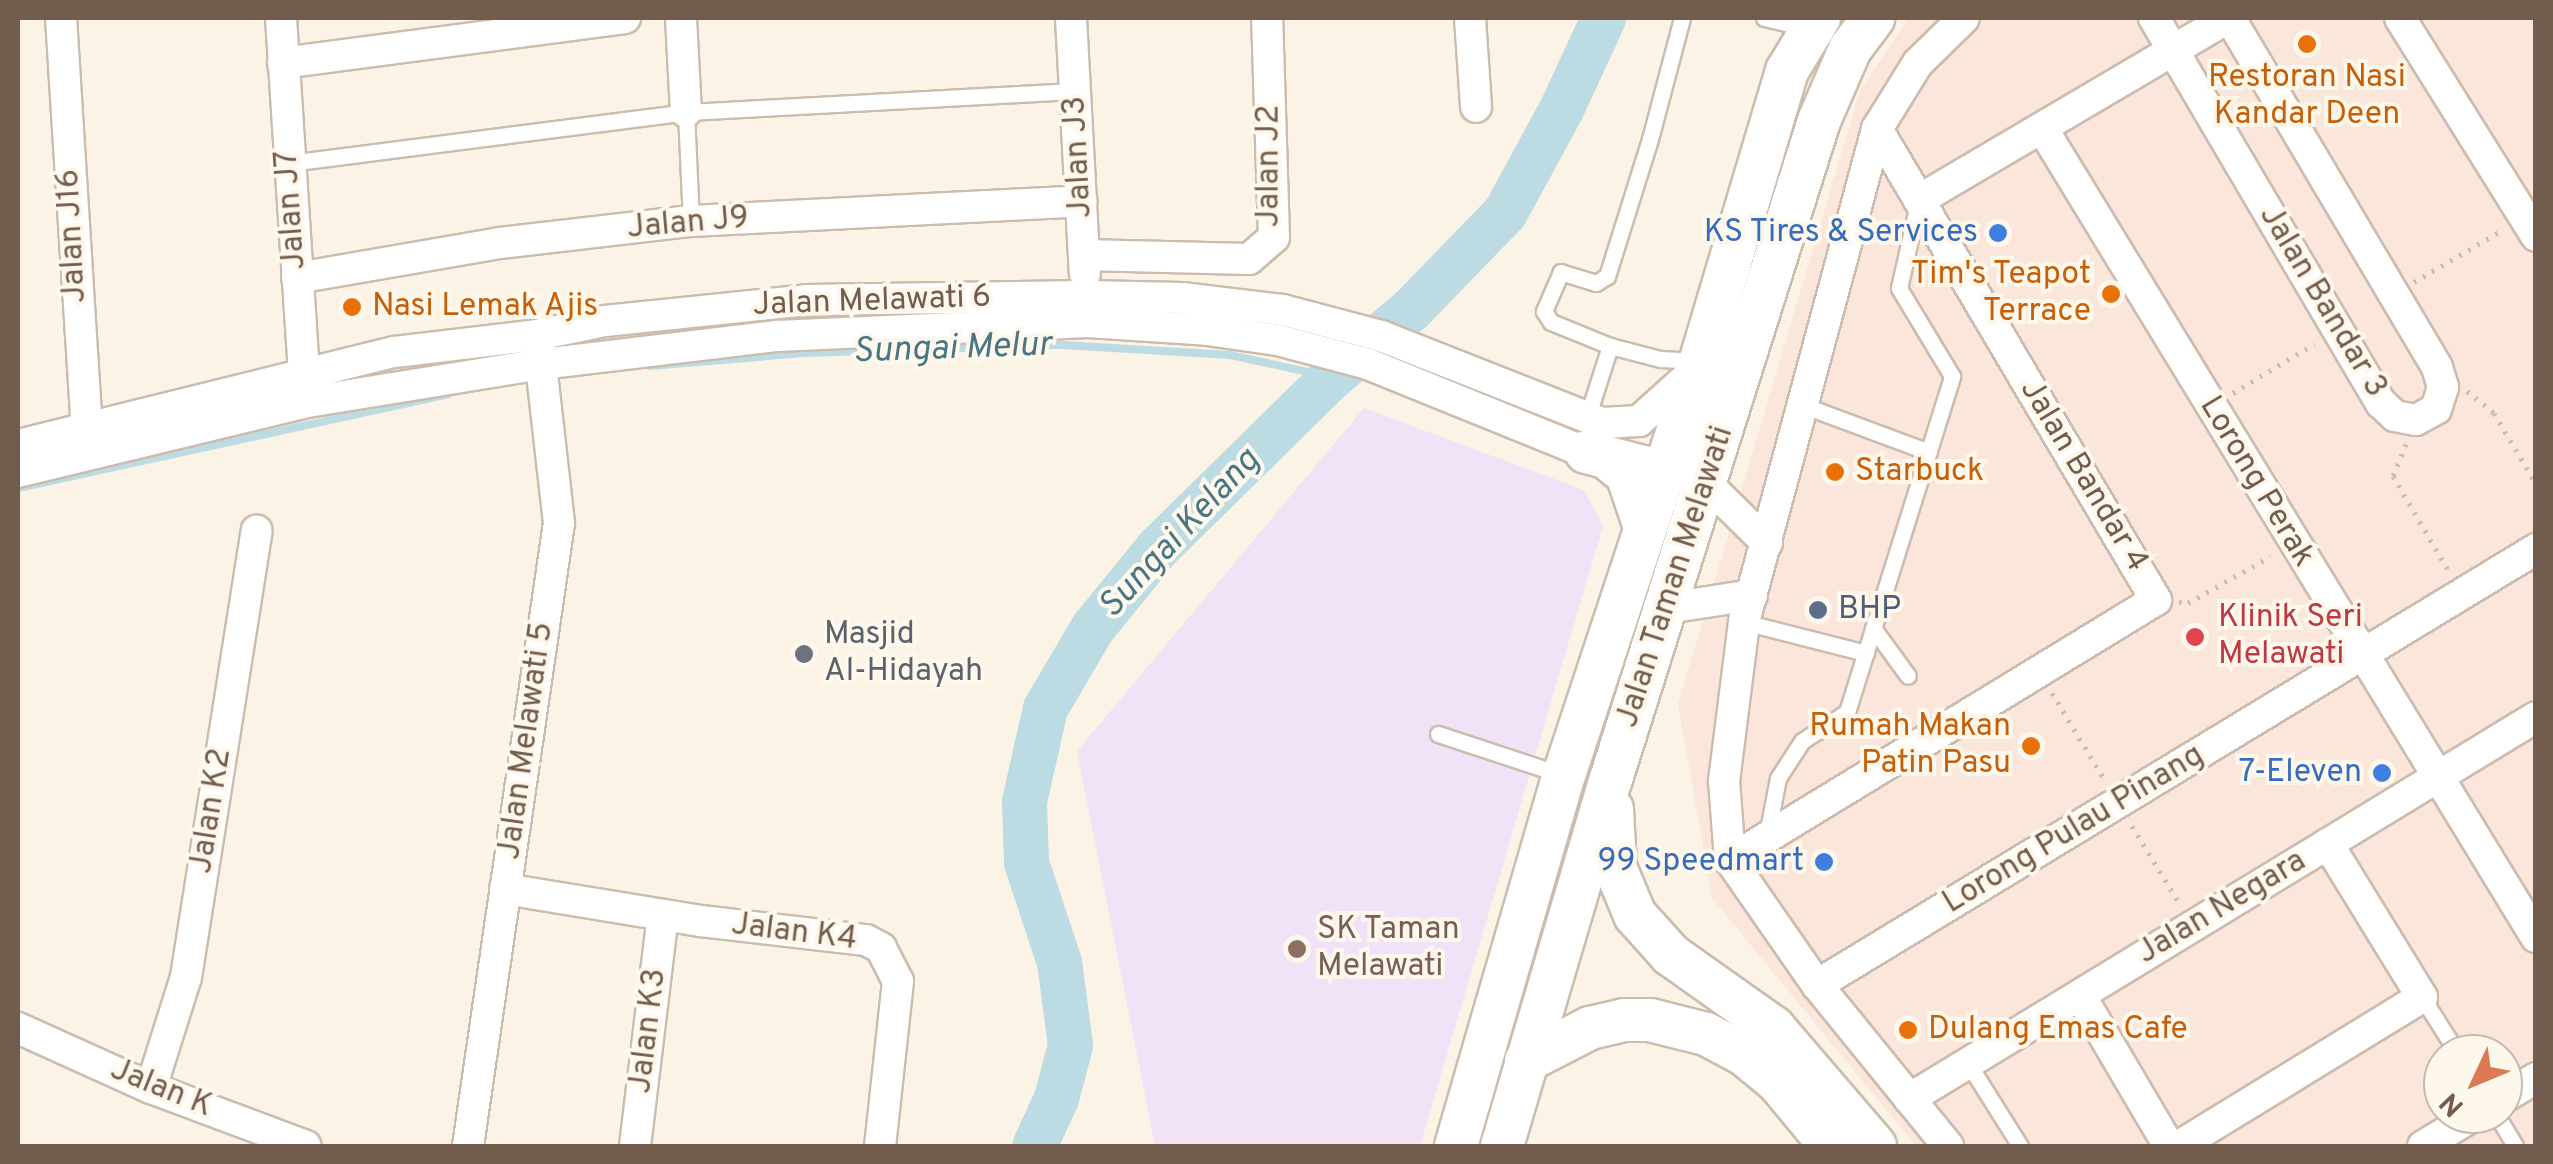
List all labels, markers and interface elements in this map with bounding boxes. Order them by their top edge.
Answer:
marker: Restoran Nasi Kandar Deen [2296,33,2318,55]
place label: Restoran Nasi Kandar Deen [2208,60,2406,135]
street label: Jalan J3 [1057,95,1101,219]
street label: Jalan J2 [1251,105,1289,227]
street label: Jalan J7 [269,149,315,271]
street label: Jalan J16 [50,168,96,304]
street label: Jalan Bandar 3 [2250,199,2394,405]
street label: Jalan J9 [626,200,750,248]
place label: KS Tires & Services [1703,214,1978,252]
marker: KS Tires & Services [1987,222,2009,244]
place label: Tim's Teapot Terrace [1909,257,2091,332]
street label: Jalan Melawati 6 [752,279,992,325]
marker: Tim's Teapot Terrace [2100,283,2122,305]
place label: Nasi Lemak Ajis [372,288,600,326]
marker: Nasi Lemak Ajis [341,296,363,318]
water label: Sungai Melur [852,325,1052,373]
street label: Jalan Bandar 4 [2011,373,2155,579]
street label: Lorong Perak [2190,390,2322,574]
street label: Jalan Taman Melawati [1609,421,1743,733]
water label: Sungai Kelang [1091,440,1269,628]
place label: Starbuck [1855,453,1984,491]
marker: Starbuck [1824,461,1846,483]
place label: BHP [1838,591,1901,629]
marker: BHP [1807,599,1829,621]
place label: Klinik Seri Melawati [2218,600,2363,675]
place label: Masjid Al-Hidayah [824,617,983,692]
street label: Jalan Melawati 5 [491,620,563,862]
marker: Klinik Seri Melawati [2182,624,2208,650]
marker: Masjid Al-Hidayah [793,643,815,665]
place label: Rumah Makan Patin Pasu [1809,709,2011,784]
marker: Rumah Makan Patin Pasu [2020,735,2042,757]
street label: Lorong Pulau Pinang [1937,737,2211,923]
street label: Jalan K2 [183,746,241,876]
place label: 7-Eleven [2239,754,2362,792]
marker: 7-Eleven [2371,762,2393,784]
place label: 99 Speedmart [1597,843,1804,881]
street label: Jalan Negara [2131,843,2313,973]
marker: 99 Speedmart [1813,851,1835,873]
street label: Jalan K4 [729,906,859,960]
place label: SK Taman Melawati [1317,912,1461,987]
marker: SK Taman Melawati [1286,938,1308,960]
street label: Jalan K3 [622,966,676,1096]
place label: Dulang Emas Cafe [1928,1011,2188,1049]
marker: Dulang Emas Cafe [1897,1019,1919,1041]
north arrow [2423,1034,2523,1134]
street label: Jalan K [104,1051,218,1127]
text: N [2433,1084,2473,1123]

